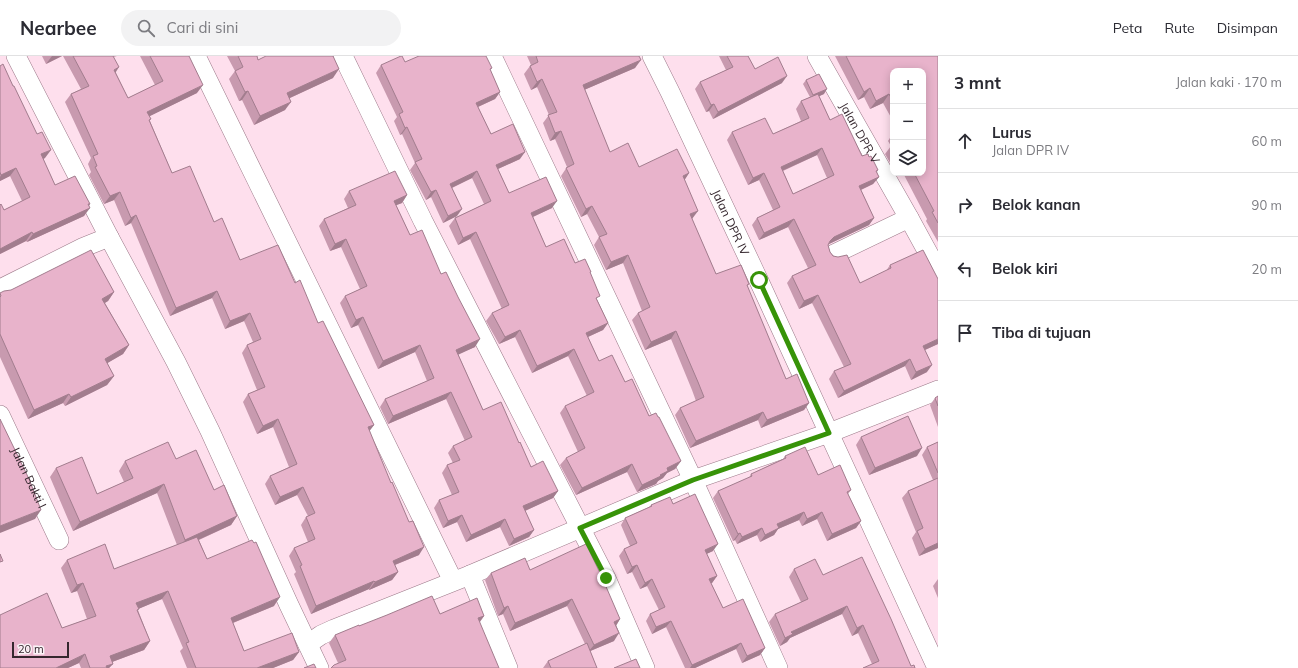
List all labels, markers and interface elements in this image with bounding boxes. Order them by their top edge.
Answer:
search box [121,10,401,46]
text: Nearbee [20,16,97,40]
icon: search [135,17,157,39]
text: Cari di sini [167,18,238,37]
text: Peta [1113,19,1142,37]
text: Rute [1164,19,1195,37]
text: Disimpan [1217,19,1278,37]
map controls [890,68,926,176]
button: + [890,68,926,104]
text: 3 mnt [954,72,1001,93]
text: Jalan kaki · 170 m [1176,74,1282,90]
street label: Jalan DPR V [837,99,884,166]
button: − [890,104,926,140]
text: Lurus [992,123,1032,142]
icon: ahead [954,130,976,152]
text: 60 m [1252,133,1282,149]
button: layers [890,140,926,176]
text: Jalan DPR IV [992,142,1069,158]
street label: Jalan DPR IV [709,187,753,258]
icon: right [954,194,976,216]
text: Belok kanan [992,195,1081,214]
text: 90 m [1252,197,1282,213]
icon: left [954,258,976,280]
text: Belok kiri [992,259,1058,278]
text: 20 m [1252,261,1282,277]
route start [750,271,768,289]
icon: arrive [954,322,976,344]
text: Tiba di tujuan [992,323,1091,342]
street label: Jalan Bakti I [9,444,50,511]
route end [597,569,615,587]
scale bar [12,640,69,659]
text: 20 m [18,642,44,656]

